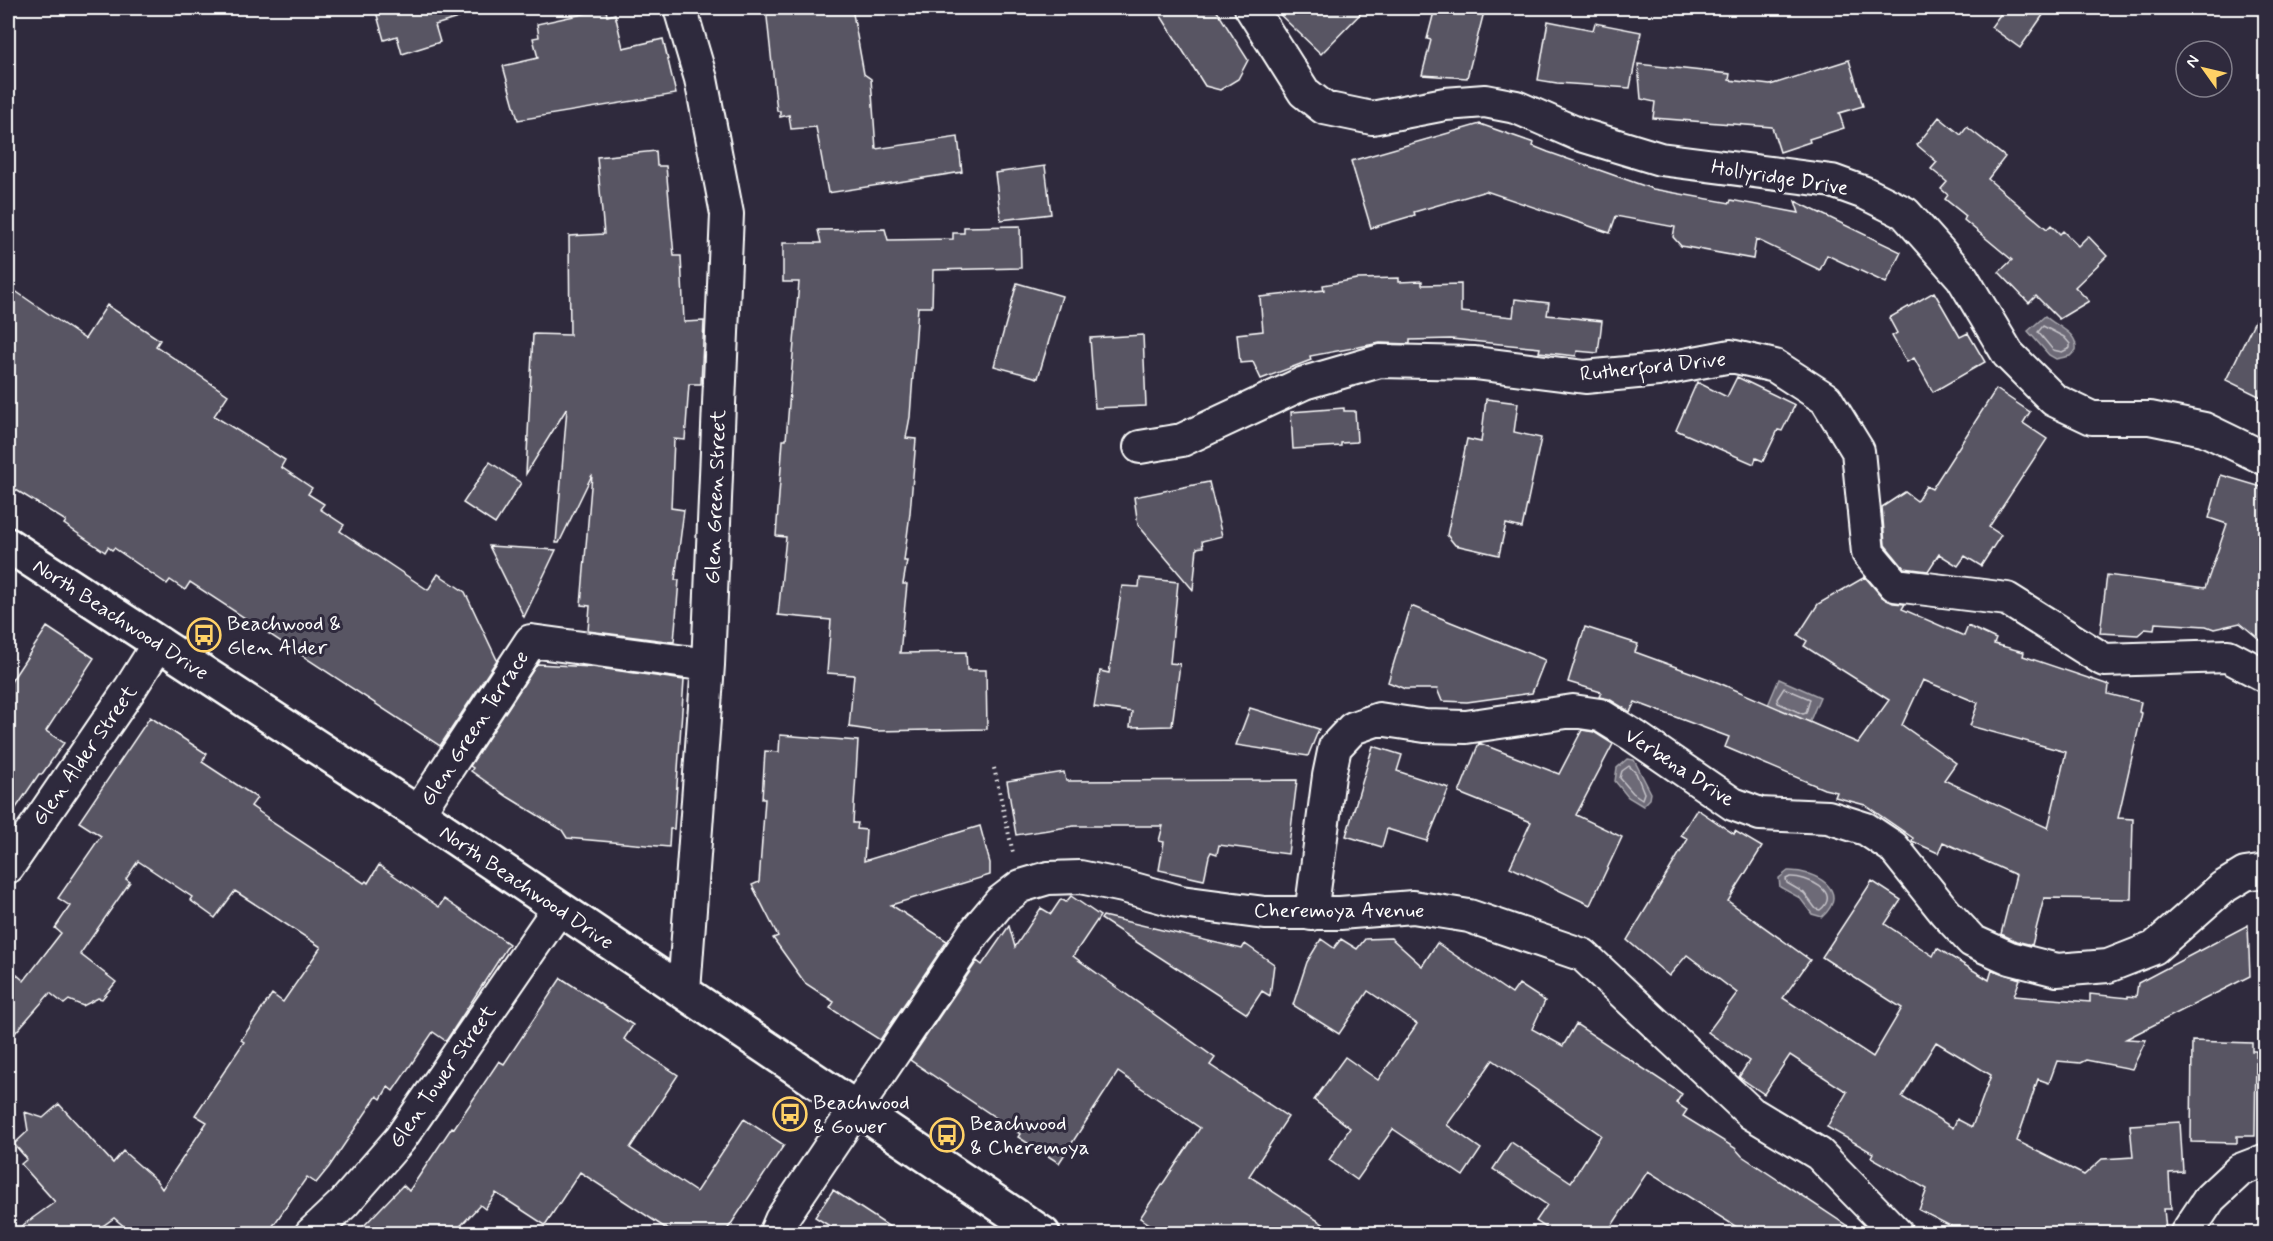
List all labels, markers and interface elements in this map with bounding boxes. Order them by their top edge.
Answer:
north arrow [2174,39,2234,99]
text: N [2181,51,2204,72]
street label: Hollyridge Drive [1709,153,1850,203]
street label: Rutherford Drive [1579,345,1728,391]
street label: Glen Green Street [699,409,733,585]
street label: North Beachwood Drive [27,552,214,687]
place label: Beachwood & Glen Alder [227,610,341,662]
bus stop icon: Beachwood & Glen Alder [186,617,222,653]
street label: Glen Green Terrace [414,645,536,812]
street label: Glen Alder Street [26,679,144,832]
street label: Verbena Drive [1619,722,1740,814]
street label: North Beachwood Drive [434,819,619,957]
street label: Cheremoya Avenue [1254,897,1424,925]
street label: Glen Tower Street [383,999,503,1154]
place label: Beachwood & Gower [813,1089,910,1141]
bus stop icon: Beachwood & Gower [772,1096,808,1132]
place label: Beachwood & Cheremoya [970,1110,1090,1162]
bus stop icon: Beachwood & Cheremoya [929,1117,965,1153]

